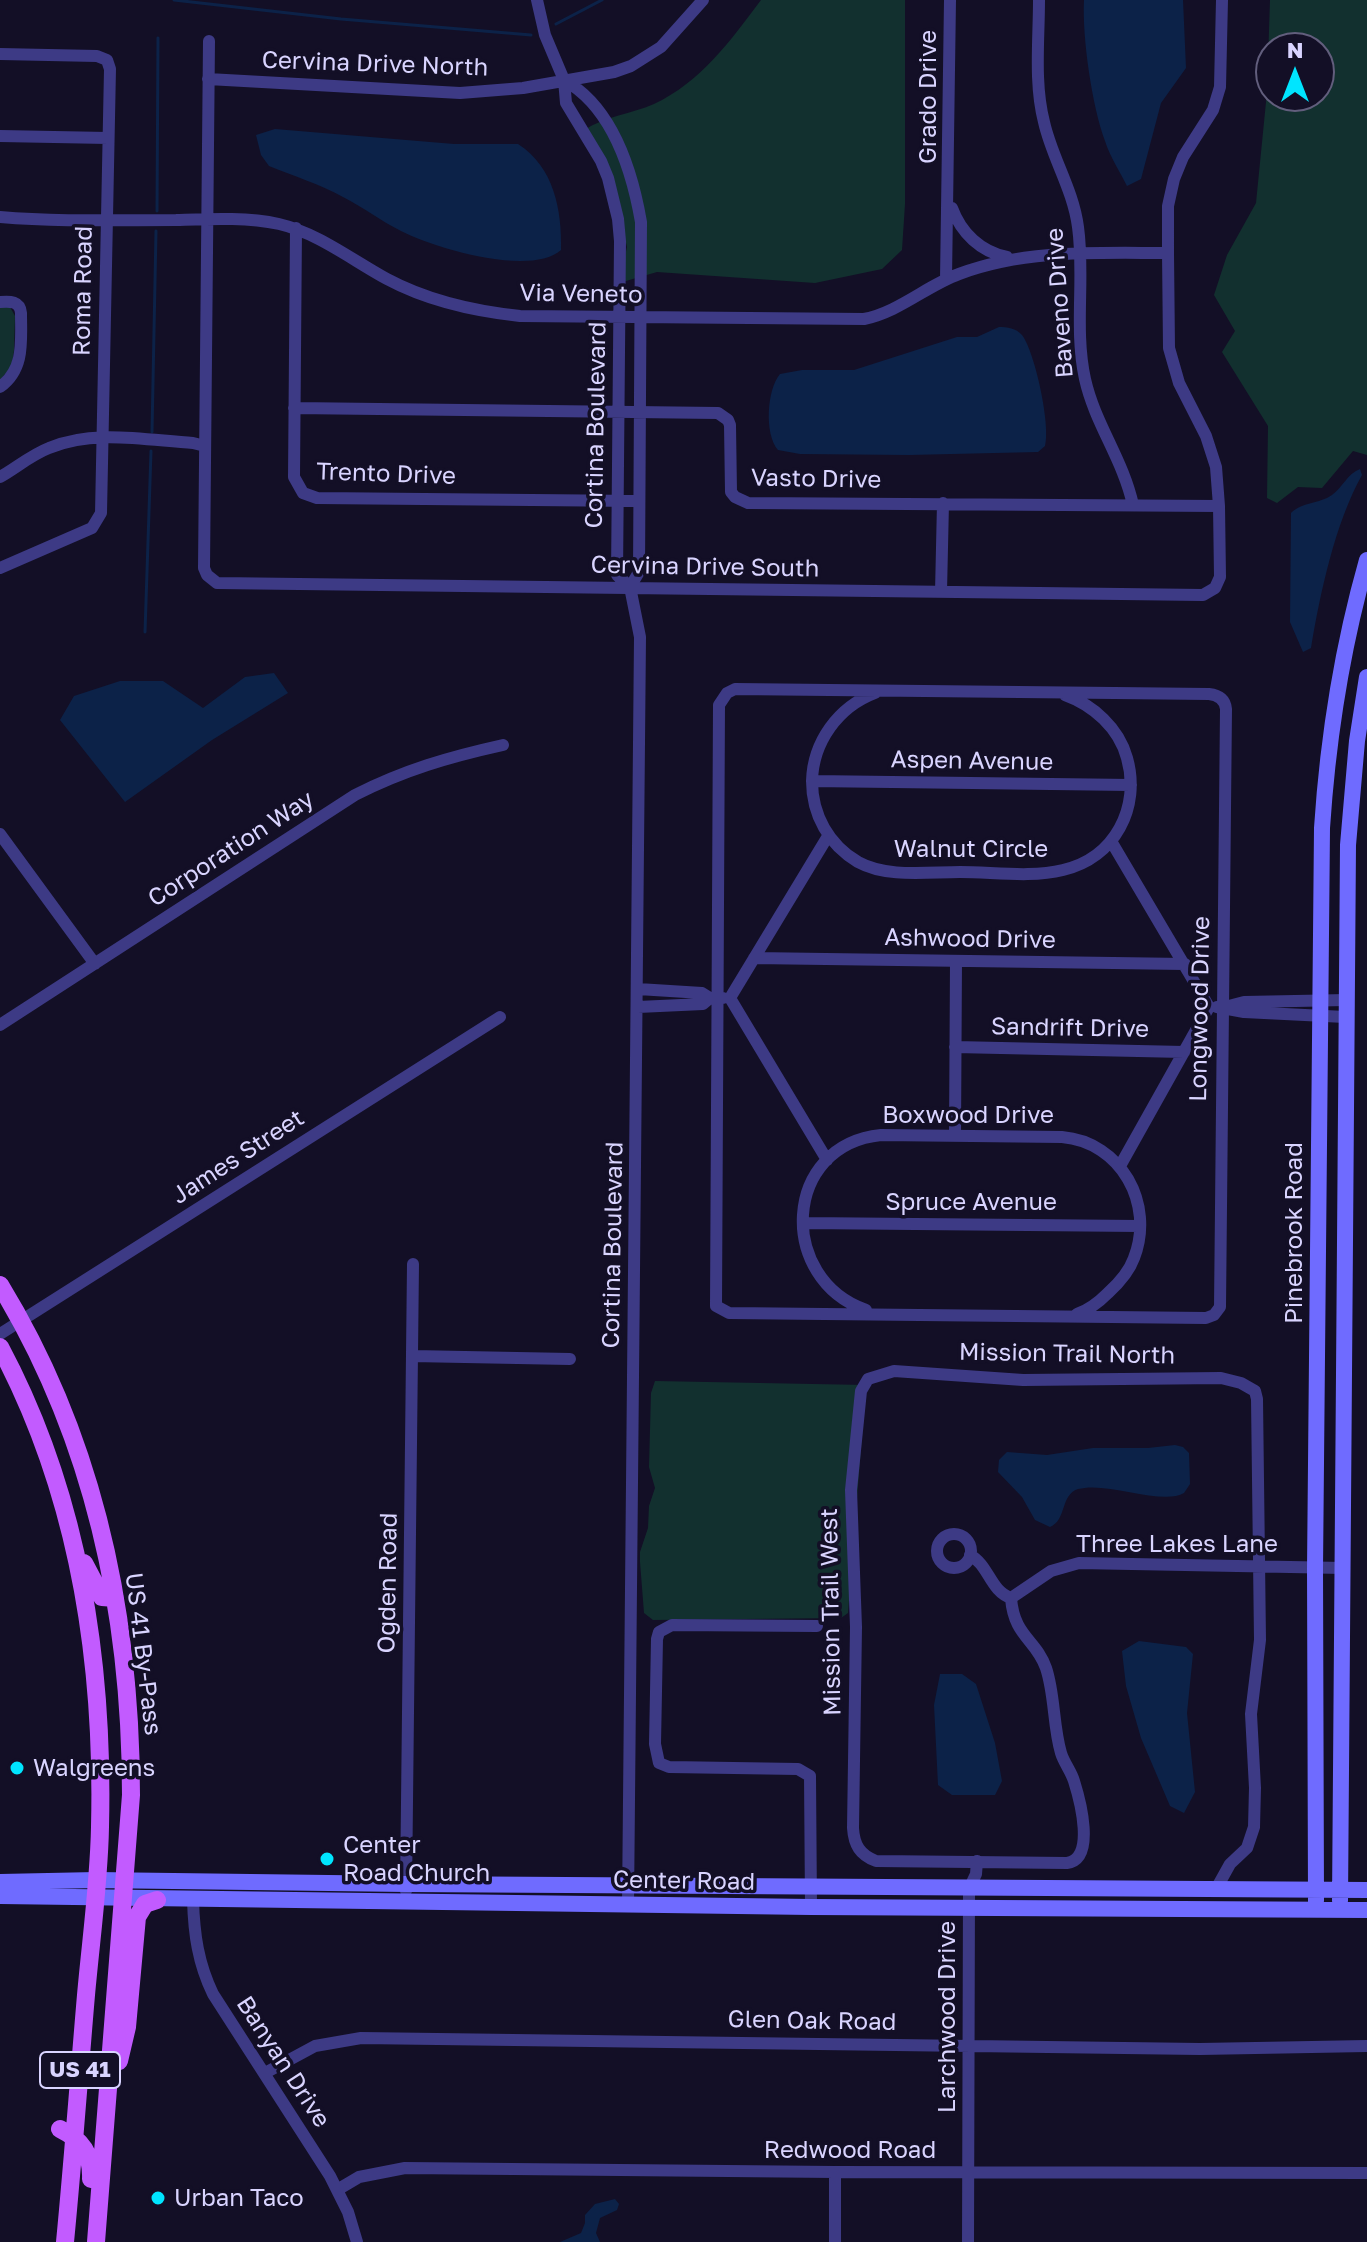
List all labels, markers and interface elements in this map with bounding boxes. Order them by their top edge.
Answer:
street label: Grado Drive [914,30,942,164]
north arrow [1255,32,1335,112]
text: N [1287,36,1303,63]
street label: Cervina Drive North [261,46,489,82]
street label: Roma Road [67,226,99,356]
street label: Baveno Drive [1040,227,1080,379]
street label: Via Veneto [519,279,643,309]
street label: Cortina Boulevard [580,321,612,529]
street label: Trento Drive [316,457,456,491]
street label: Vasto Drive [751,463,881,495]
street label: Cervina Drive South [590,551,820,583]
street label: Aspen Avenue [890,745,1054,777]
street label: Corporation Way [143,785,319,913]
street label: Walnut Circle [894,835,1048,863]
street label: Longwood Drive [1184,916,1216,1102]
street label: Ashwood Drive [884,923,1056,955]
street label: Sandrift Drive [991,1012,1149,1044]
street label: Boxwood Drive [882,1101,1054,1129]
street label: James Street [167,1104,309,1210]
street label: Cortina Boulevard [597,1141,629,1349]
street label: Pinebrook Road [1280,1142,1308,1324]
street label: Spruce Avenue [885,1188,1057,1216]
street label: Mission Trail North [959,1338,1175,1370]
street label: Mission Trail West [815,1508,847,1716]
street label: Ogden Road [372,1512,404,1654]
street label: Three Lakes Lane [1076,1530,1278,1558]
street label: US 41 By-Pass [119,1571,167,1737]
place label: Walgreens [33,1754,155,1782]
marker: Walgreens [8,1759,26,1777]
place label: Center Road Church [343,1831,490,1887]
marker: Center Road Church [318,1850,336,1868]
street label: Center Road [613,1865,755,1897]
street label: Larchwood Drive [933,1921,961,2113]
street label: Banyan Drive [230,1991,336,2133]
street label: Glen Oak Road [727,2005,897,2037]
road number: US 41 [40,2052,120,2088]
street label: Redwood Road [764,2136,936,2164]
place label: Urban Taco [174,2184,304,2212]
marker: Urban Taco [149,2189,167,2207]

